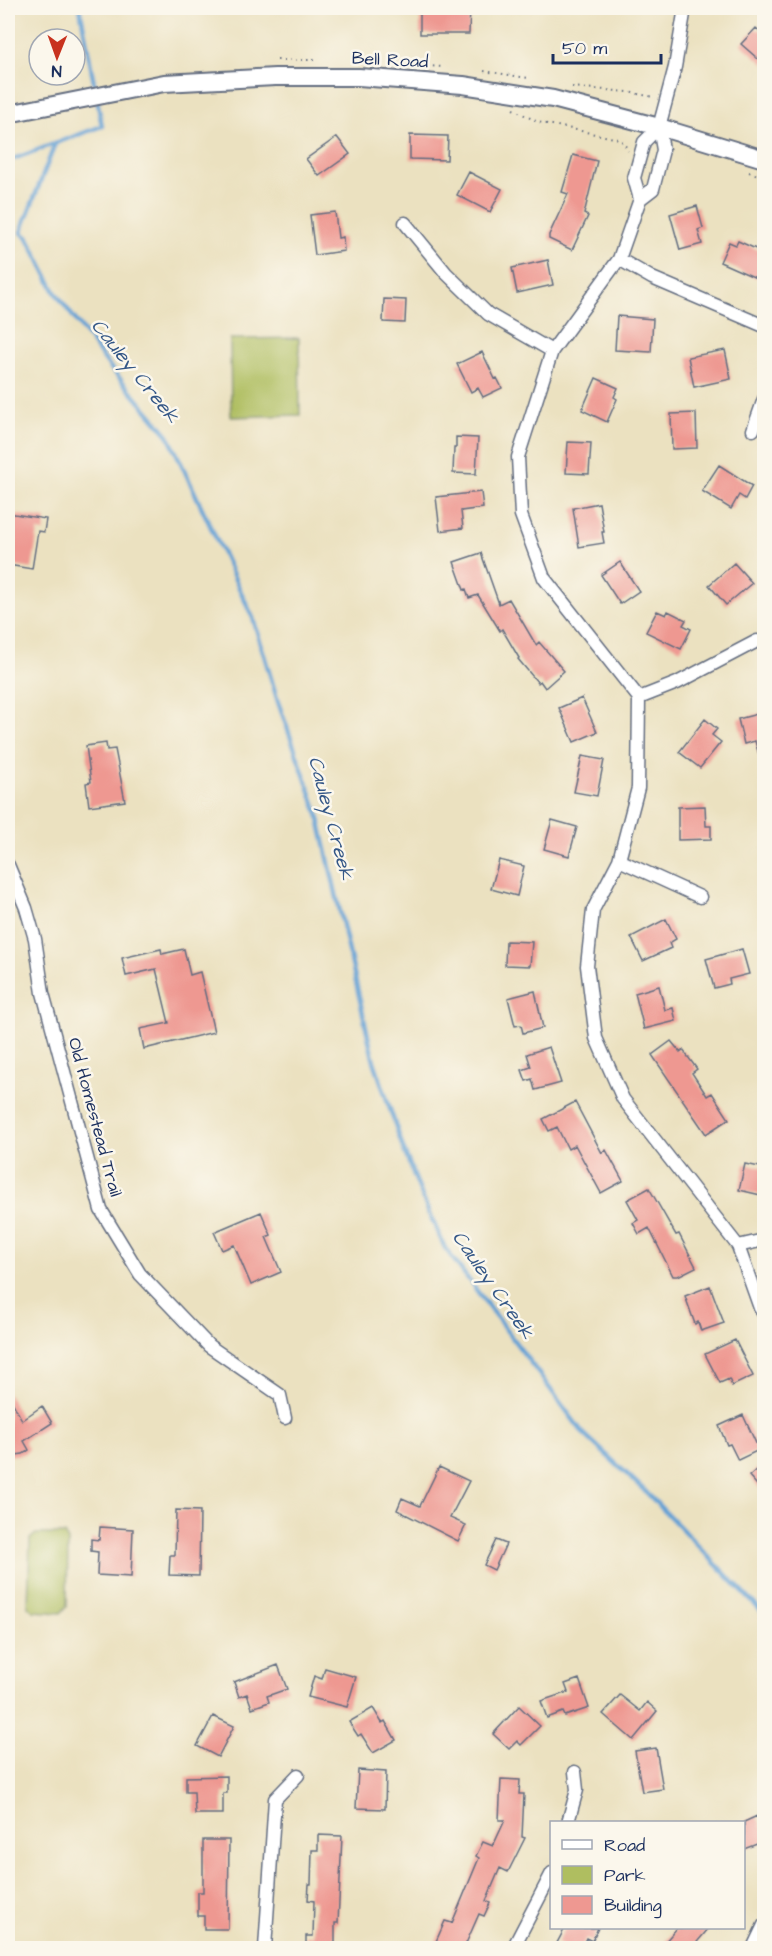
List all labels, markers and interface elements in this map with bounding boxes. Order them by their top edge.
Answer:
north arrow [27,27,87,87]
scale bar [553,27,661,65]
text: 50 m [562,36,607,61]
street label: Bell Road [351,46,429,74]
text: N [52,60,62,82]
water label: Cauley Creek [84,313,186,430]
water label: Cauley Creek [300,753,361,884]
street label: Old Homestead Trail [62,1035,128,1199]
water label: Cauley Creek [444,1225,541,1346]
legend [550,1821,745,1929]
text: Road [604,1833,645,1858]
text: Park [604,1863,646,1888]
text: Building [604,1893,662,1919]

